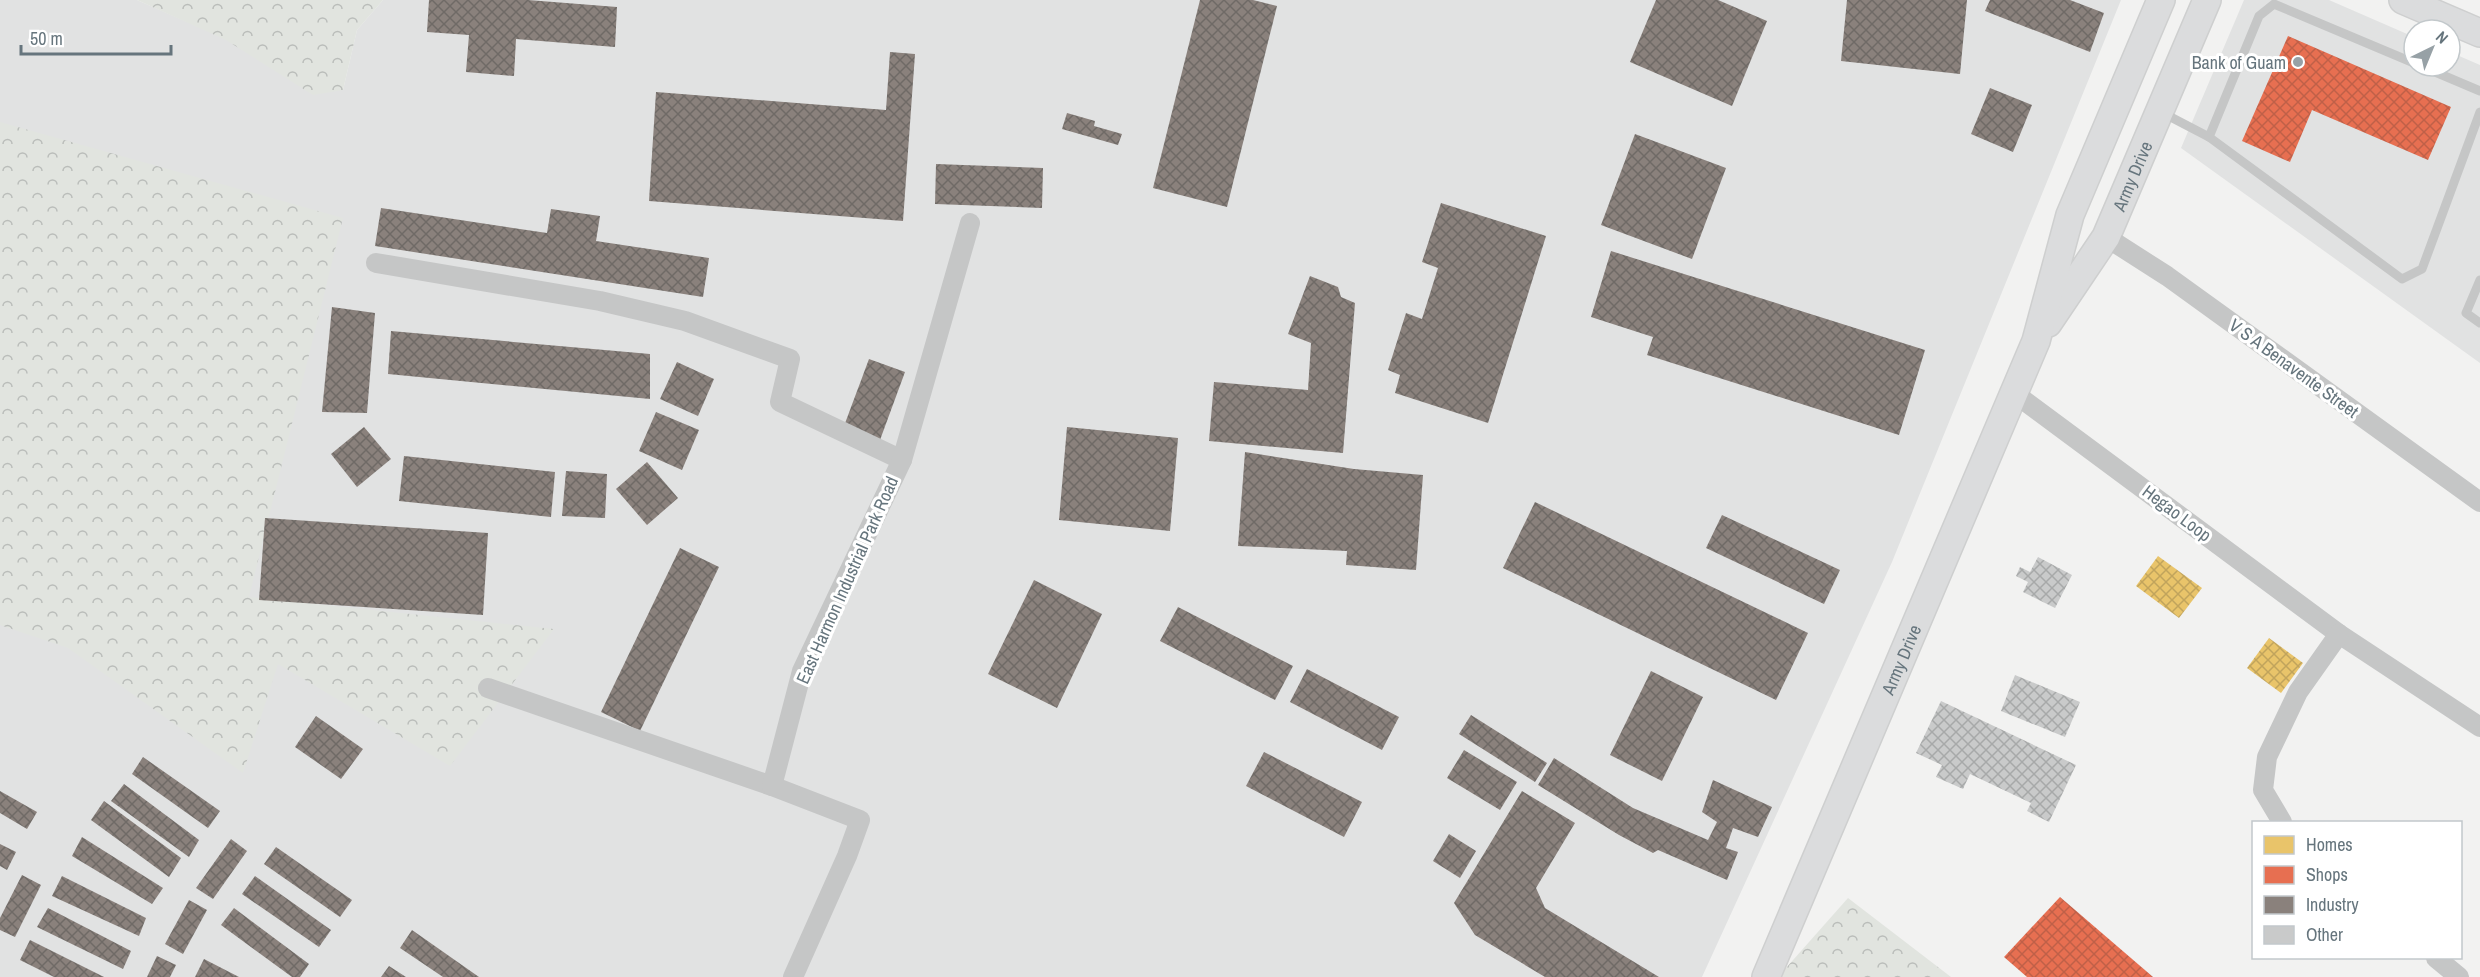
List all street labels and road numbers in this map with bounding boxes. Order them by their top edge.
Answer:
street label: Army Drive [2106,137,2158,216]
street label: V S A Benavente Street [2224,313,2364,423]
street label: East Harmon Industrial Park Road [790,472,904,688]
street label: Hegao Loop [2137,479,2217,547]
street label: Army Drive [1874,621,1927,699]

